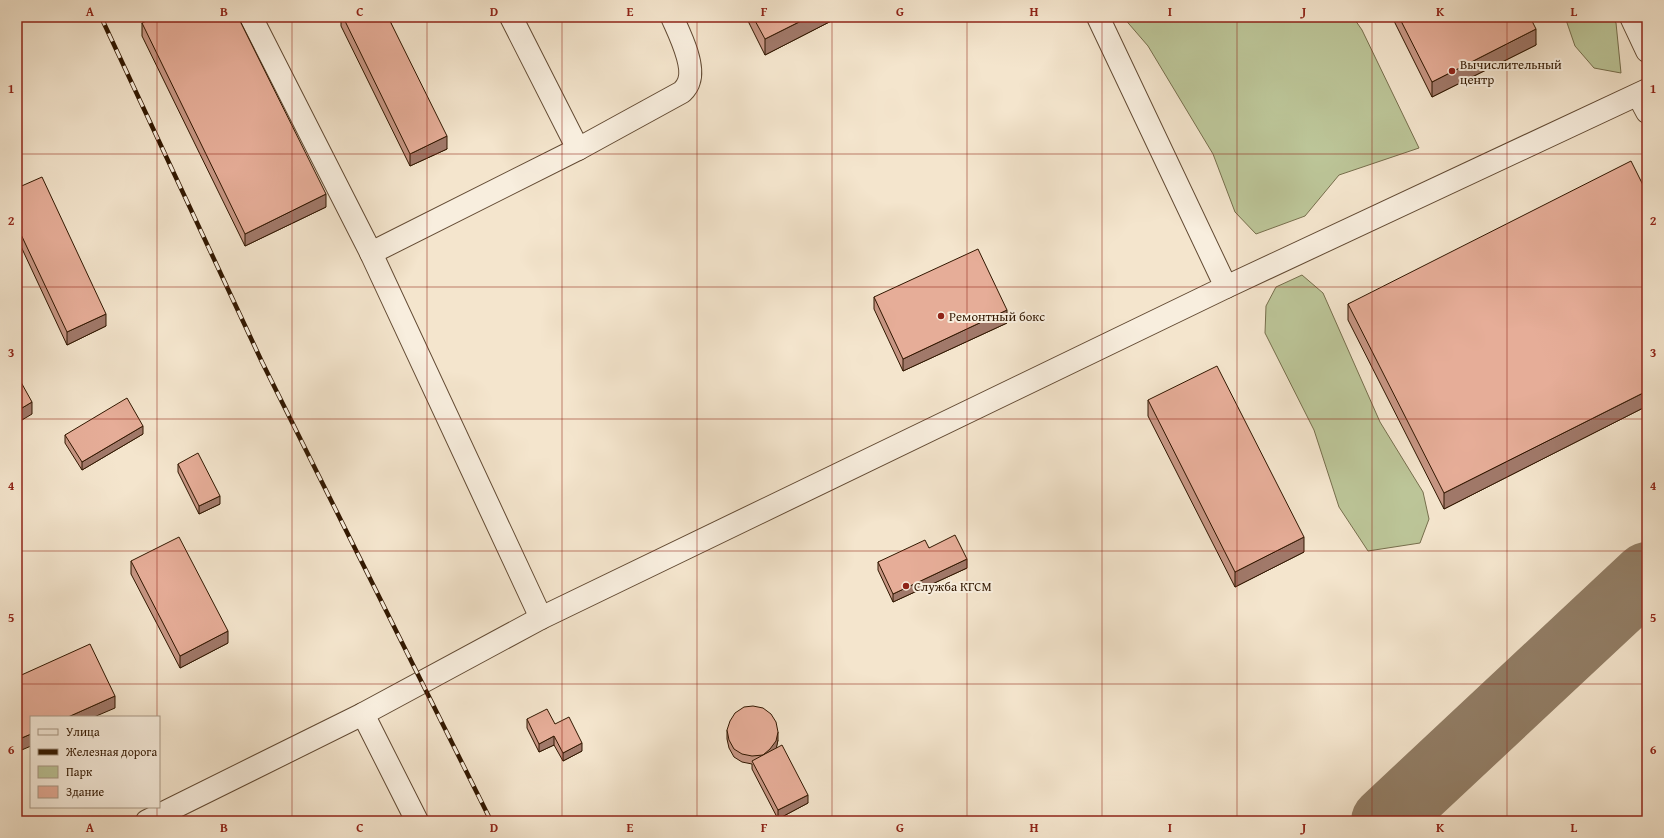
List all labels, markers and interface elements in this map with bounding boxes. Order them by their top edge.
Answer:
text: A [86,2,95,21]
text: B [220,2,228,21]
text: C [356,2,364,21]
text: D [490,2,498,21]
text: E [627,2,634,21]
text: F [761,2,768,21]
text: G [896,2,904,21]
text: H [1029,2,1039,21]
text: I [1168,2,1172,21]
text: J [1300,2,1307,21]
text: K [1436,2,1445,21]
text: L [1571,2,1578,21]
place label: Вычислительный центр [1460,55,1562,89]
marker: Вычислительный центр [1447,66,1457,76]
text: 1 [8,79,14,98]
text: 1 [1650,79,1656,98]
text: 2 [8,211,15,230]
text: 2 [1650,211,1657,230]
place label: Ремонтный бокс [949,307,1045,326]
marker: Ремонтный бокс [936,311,946,321]
text: 3 [8,343,14,362]
text: 3 [1650,343,1656,362]
text: 4 [8,476,15,495]
text: 4 [1650,476,1657,495]
place label: Служба КГСМ [914,577,992,596]
marker: Служба КГСМ [901,581,911,591]
text: 5 [8,608,15,627]
text: 5 [1650,608,1657,627]
legend [30,716,160,808]
text: Улица [66,723,100,740]
text: 6 [8,740,15,759]
text: 6 [1650,740,1657,759]
text: Железная дорога [65,743,157,760]
text: Парк [66,763,93,780]
text: Здание [66,783,105,800]
text: A [86,818,95,837]
text: B [220,818,228,837]
text: C [356,818,364,837]
text: D [490,818,498,837]
text: E [627,818,634,837]
text: F [761,818,768,837]
text: G [896,818,904,837]
text: H [1029,818,1039,837]
text: I [1168,818,1172,837]
text: J [1300,818,1307,837]
text: K [1436,818,1445,837]
text: L [1571,818,1578,837]

